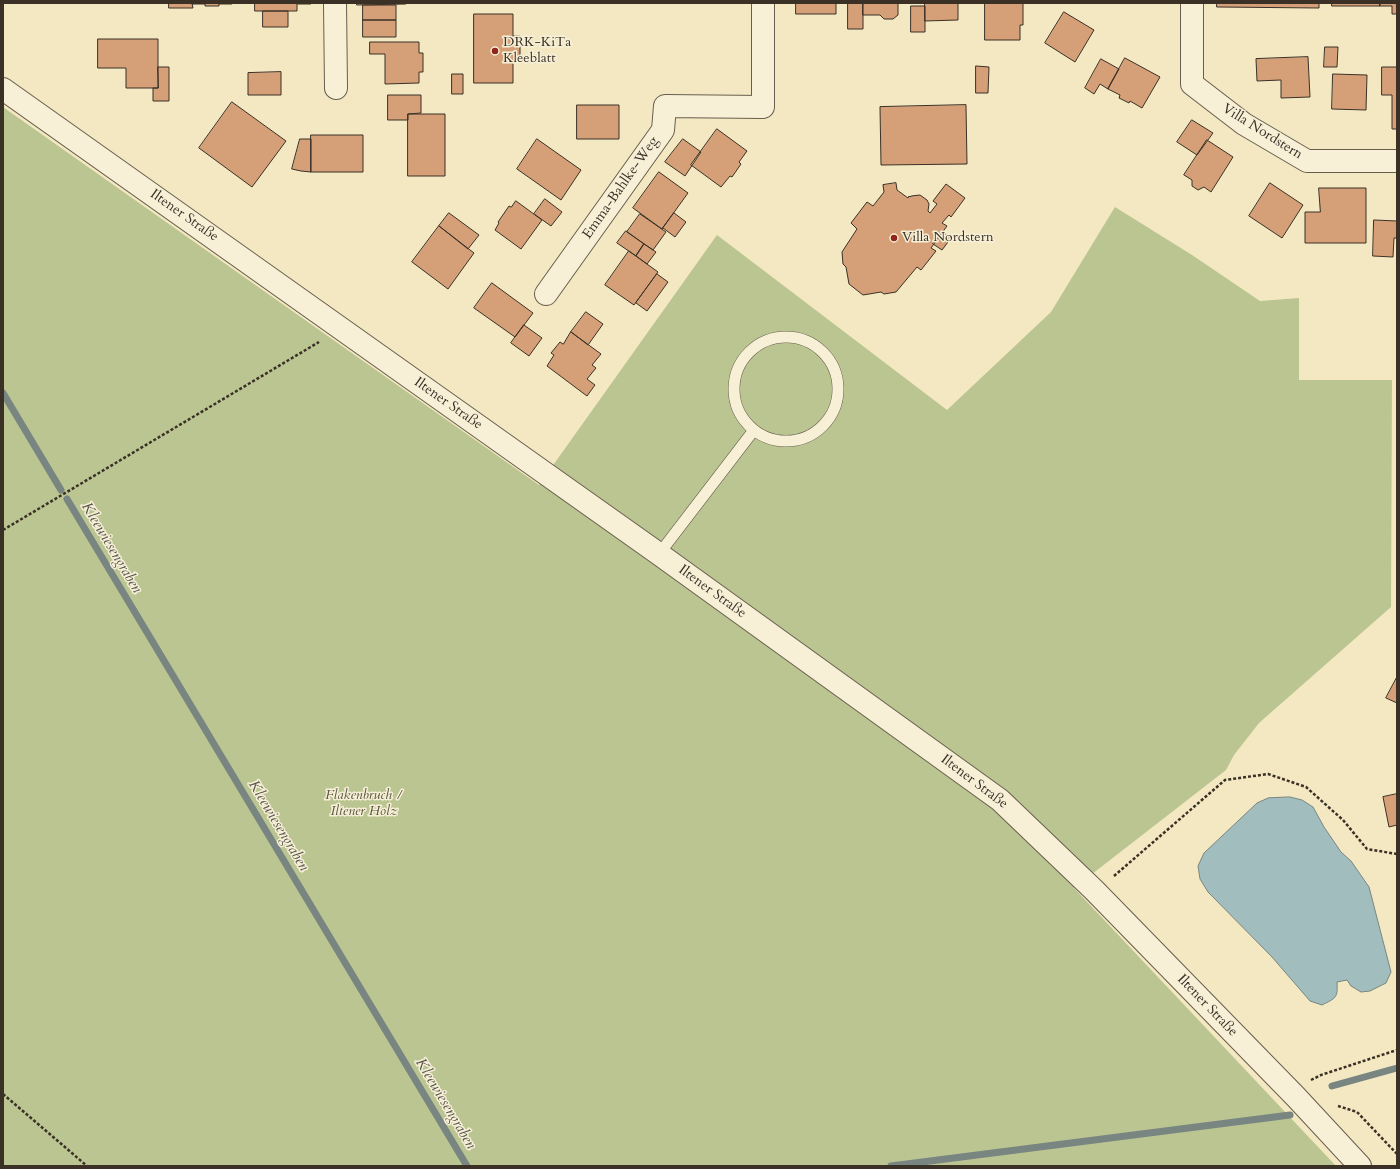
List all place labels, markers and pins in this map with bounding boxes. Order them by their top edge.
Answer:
place label: DRK-KiTa Kleeblatt [503,35,571,68]
marker: DRK-KiTa Kleeblatt [490,46,500,56]
place label: Villa Nordstern [902,230,994,246]
marker: Villa Nordstern [889,233,899,243]

